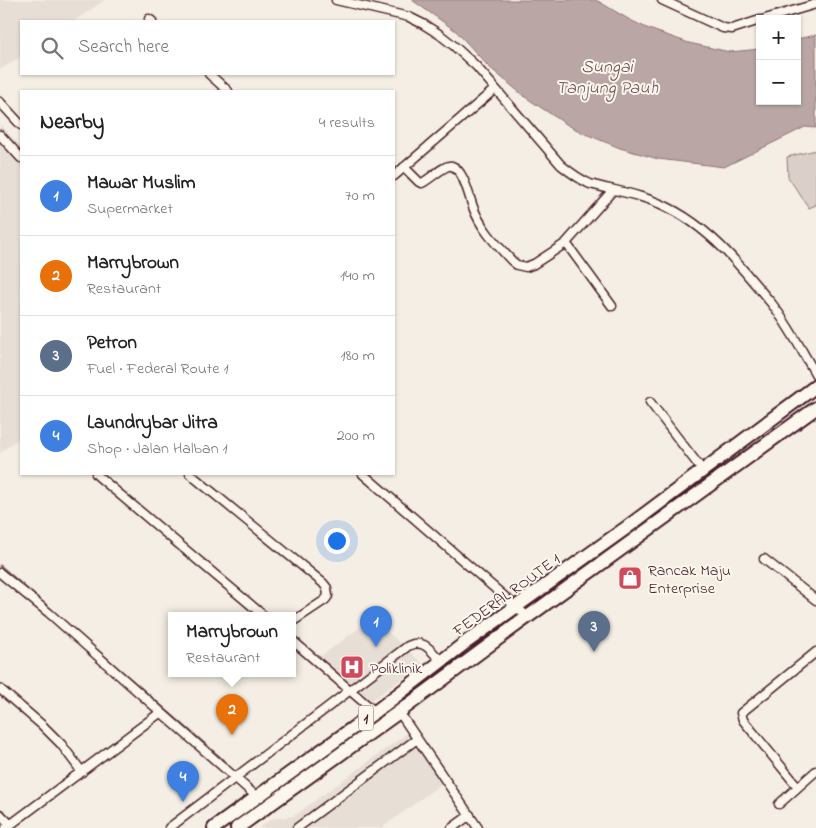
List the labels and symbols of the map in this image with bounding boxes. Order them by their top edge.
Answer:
water label: Sungai Tanjung Pauh [556,55,658,102]
your location [324,528,350,554]
street label: FEDERAL ROUTE 1 [448,548,566,643]
place label: Rancak Maju Enterprise [648,559,731,601]
shop icon: Rancak Maju Enterprise [617,565,643,591]
pin: 1 [360,606,392,647]
pin: 3 [578,611,610,652]
hospital icon: Poliklinik [339,654,365,680]
place label: Poliklinik [370,657,423,681]
pin: 2 [216,694,248,735]
road number: 1 [358,706,374,730]
pin: 4 [167,761,199,802]

